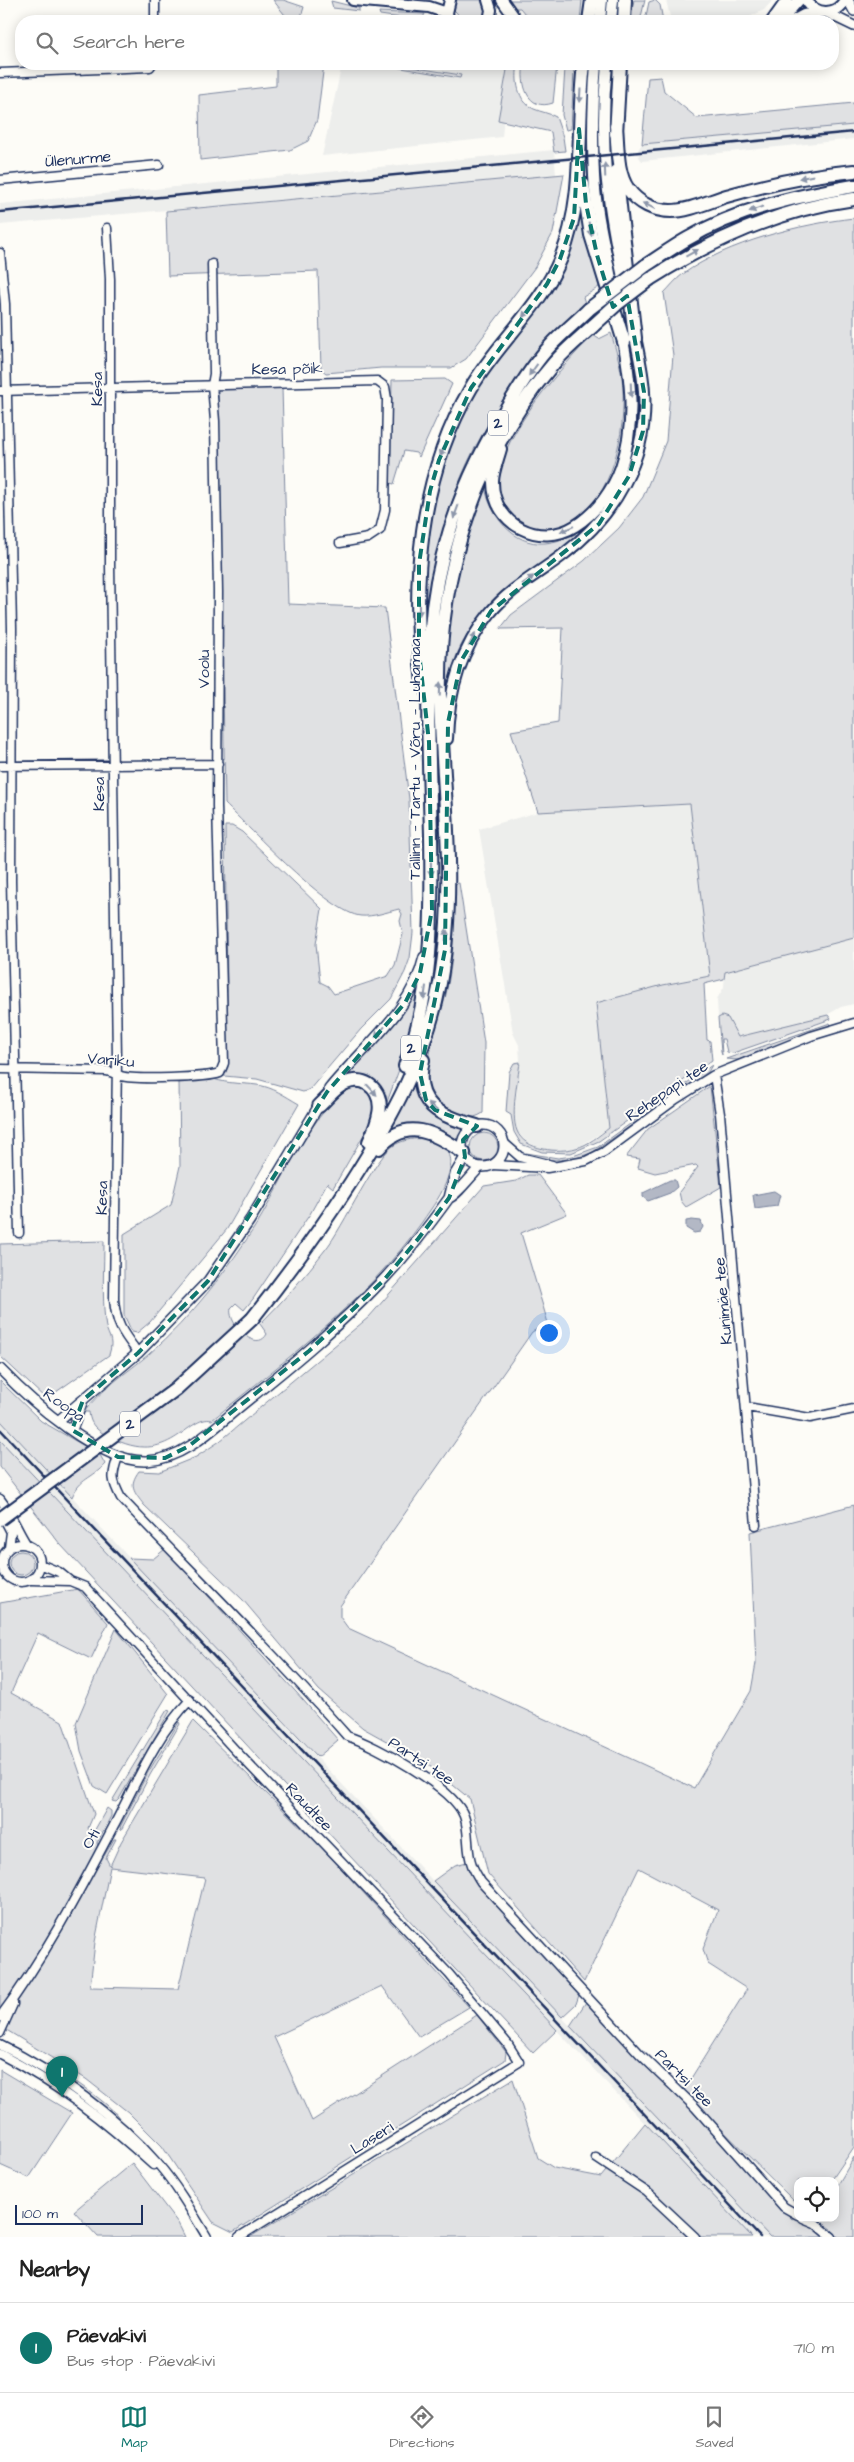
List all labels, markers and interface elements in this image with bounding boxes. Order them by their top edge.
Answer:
search box [15,15,839,70]
icon: search [33,29,61,57]
text: Search here [73,29,185,56]
one-way arrow [576,89,584,105]
street label: Ülenurme [44,145,112,173]
one-way arrow [601,162,609,178]
one-way arrow [798,173,813,181]
one-way arrow [642,201,656,209]
one-way arrow [748,205,763,213]
one-way arrow [587,222,595,238]
one-way arrow [685,249,698,258]
one-way arrow [521,305,532,318]
street label: Kesa põik [251,357,323,381]
one-way arrow [527,363,538,376]
street label: Kesa [86,372,108,406]
one-way arrow [627,382,635,398]
road number: 2 [488,410,508,436]
one-way arrow [438,443,446,457]
one-way arrow [452,505,459,520]
one-way arrow [560,526,574,534]
one-way arrow [521,575,535,585]
one-way arrow [415,602,423,618]
one-way arrow [467,634,476,647]
street label: Tallinn — Tartu — Võru — Luhamaa [404,638,426,880]
street label: Voolu [193,650,215,688]
one-way arrow [437,681,445,697]
street label: Kesa [88,777,110,811]
one-way arrow [427,861,435,877]
one-way arrow [442,928,450,944]
one-way arrow [421,986,429,1002]
one-way arrow [374,1025,385,1038]
road number: 2 [401,1036,421,1060]
street label: Variku [86,1047,136,1073]
street label: Rehepapi tee [621,1055,713,1127]
one-way arrow [367,1083,378,1096]
one-way arrow [428,1101,440,1113]
street label: Kesa [91,1181,113,1215]
street label: Kunimäe tee [708,1256,738,1346]
your location [536,1320,562,1346]
street label: Roopa [39,1383,89,1427]
road number: 2 [120,1412,140,1436]
street label: Partsi tee [384,1732,458,1791]
street label: Raudtee [280,1778,338,1836]
street label: Oti [77,1825,106,1853]
street label: Partsi tee [650,2044,718,2112]
pin: 1 [46,2056,78,2097]
street label: Laseri [346,2116,398,2160]
map controls [794,2177,839,2222]
button: locate [794,2177,839,2222]
scale bar [15,2202,142,2225]
text: 100 m [22,2204,58,2224]
text: Nearby [20,2255,90,2284]
text: Päevakivi [67,2323,146,2350]
text: 1 [35,2337,37,2359]
text: 710 m [793,2337,834,2359]
text: Bus stop · Päevakivi [67,2350,215,2372]
tab: Map [120,2403,148,2453]
tab: Directions [389,2403,454,2453]
tab: Saved [695,2403,734,2453]

